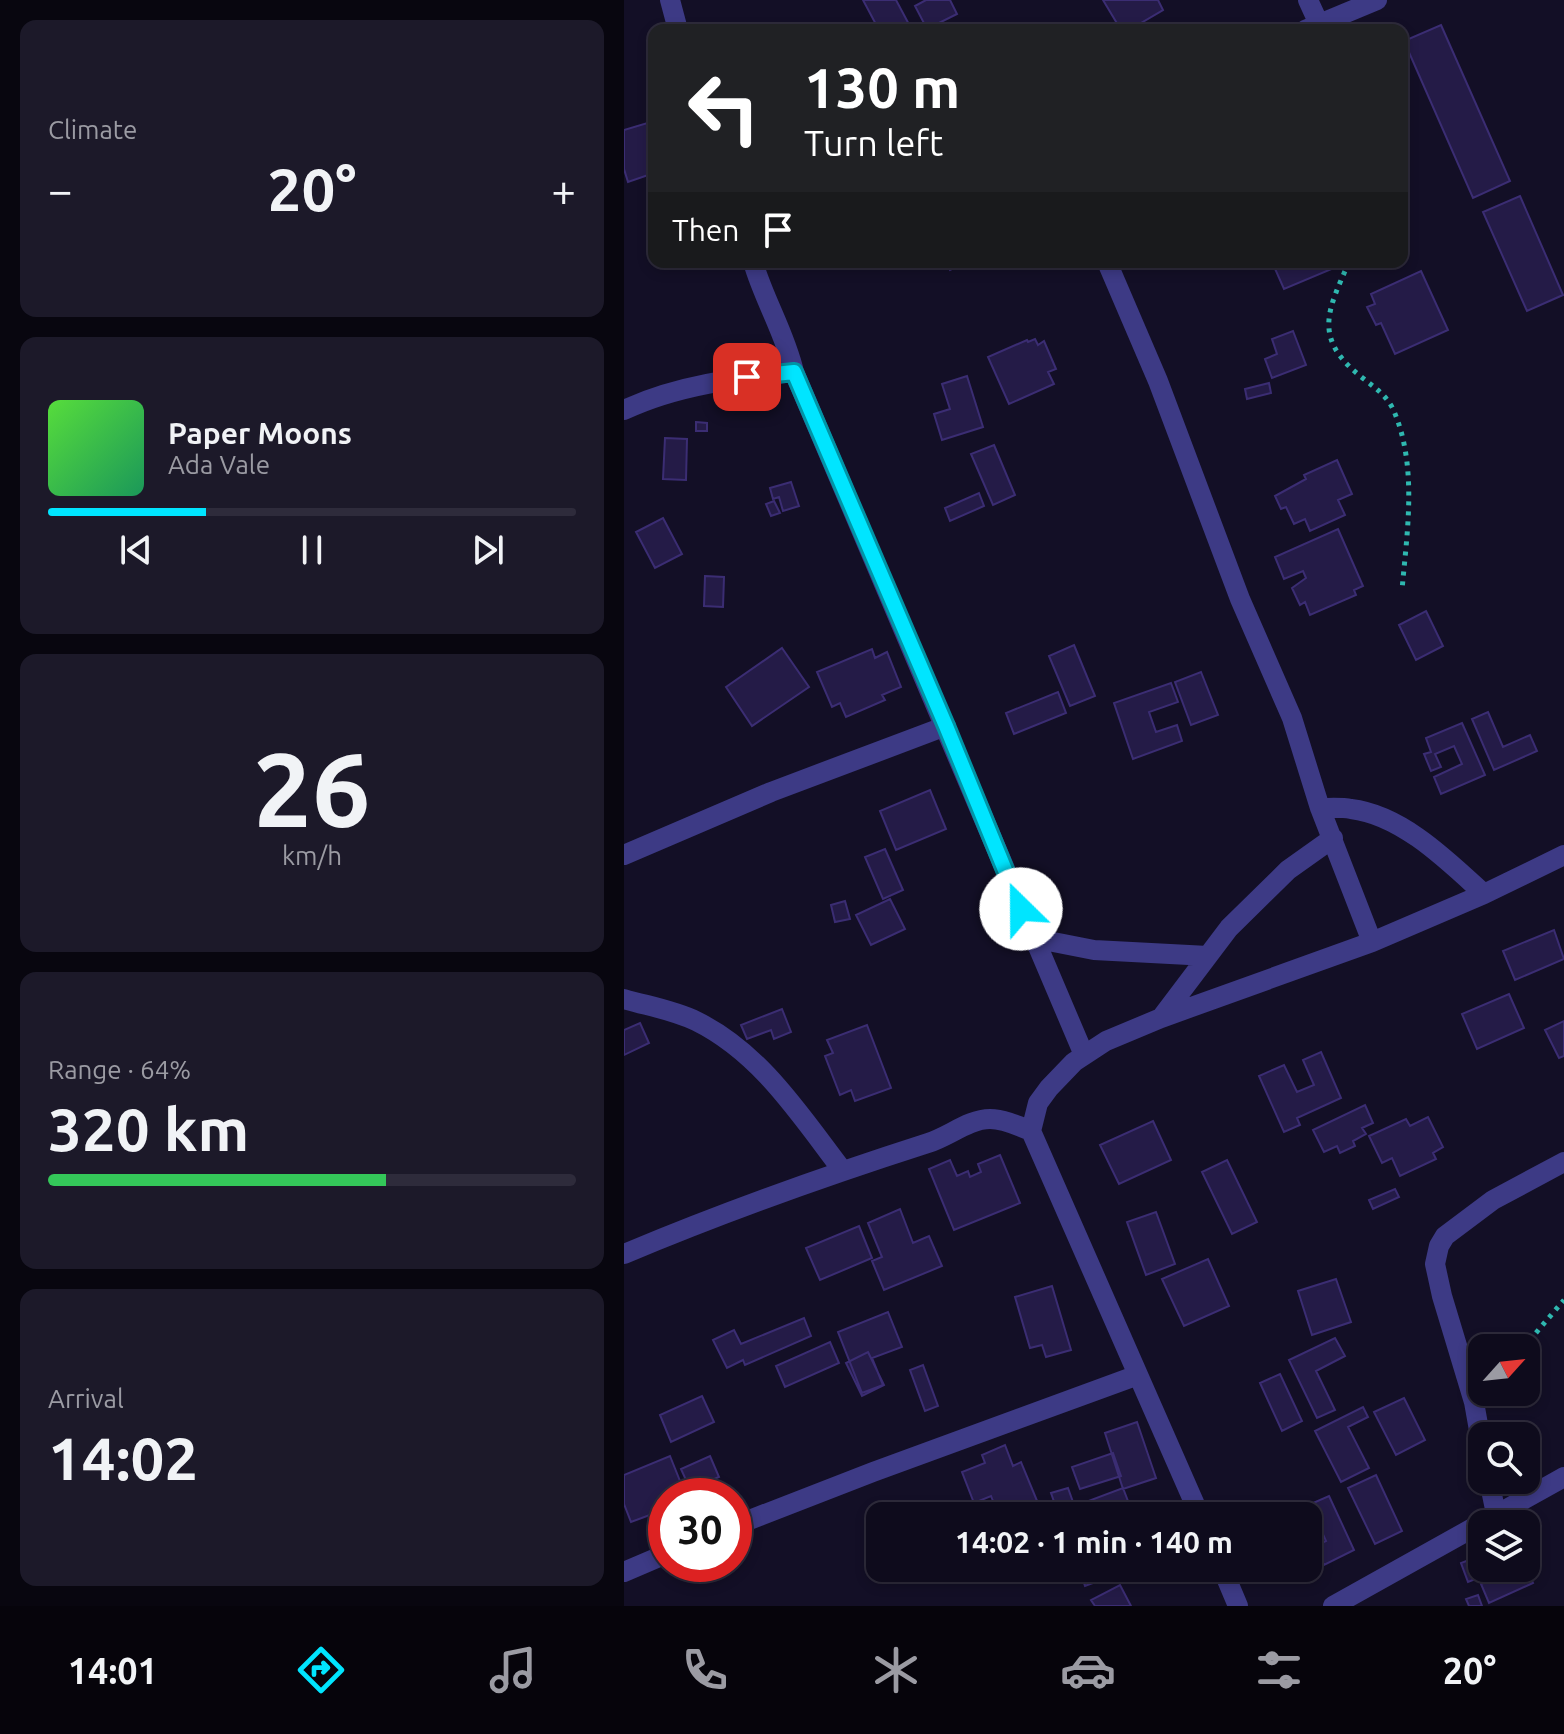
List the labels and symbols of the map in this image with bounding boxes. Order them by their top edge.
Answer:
pin [713,343,781,411]
position arrow [979,867,1063,951]
north arrow [1468,1334,1540,1406]
speed limit sign: 30 [648,1478,752,1582]

